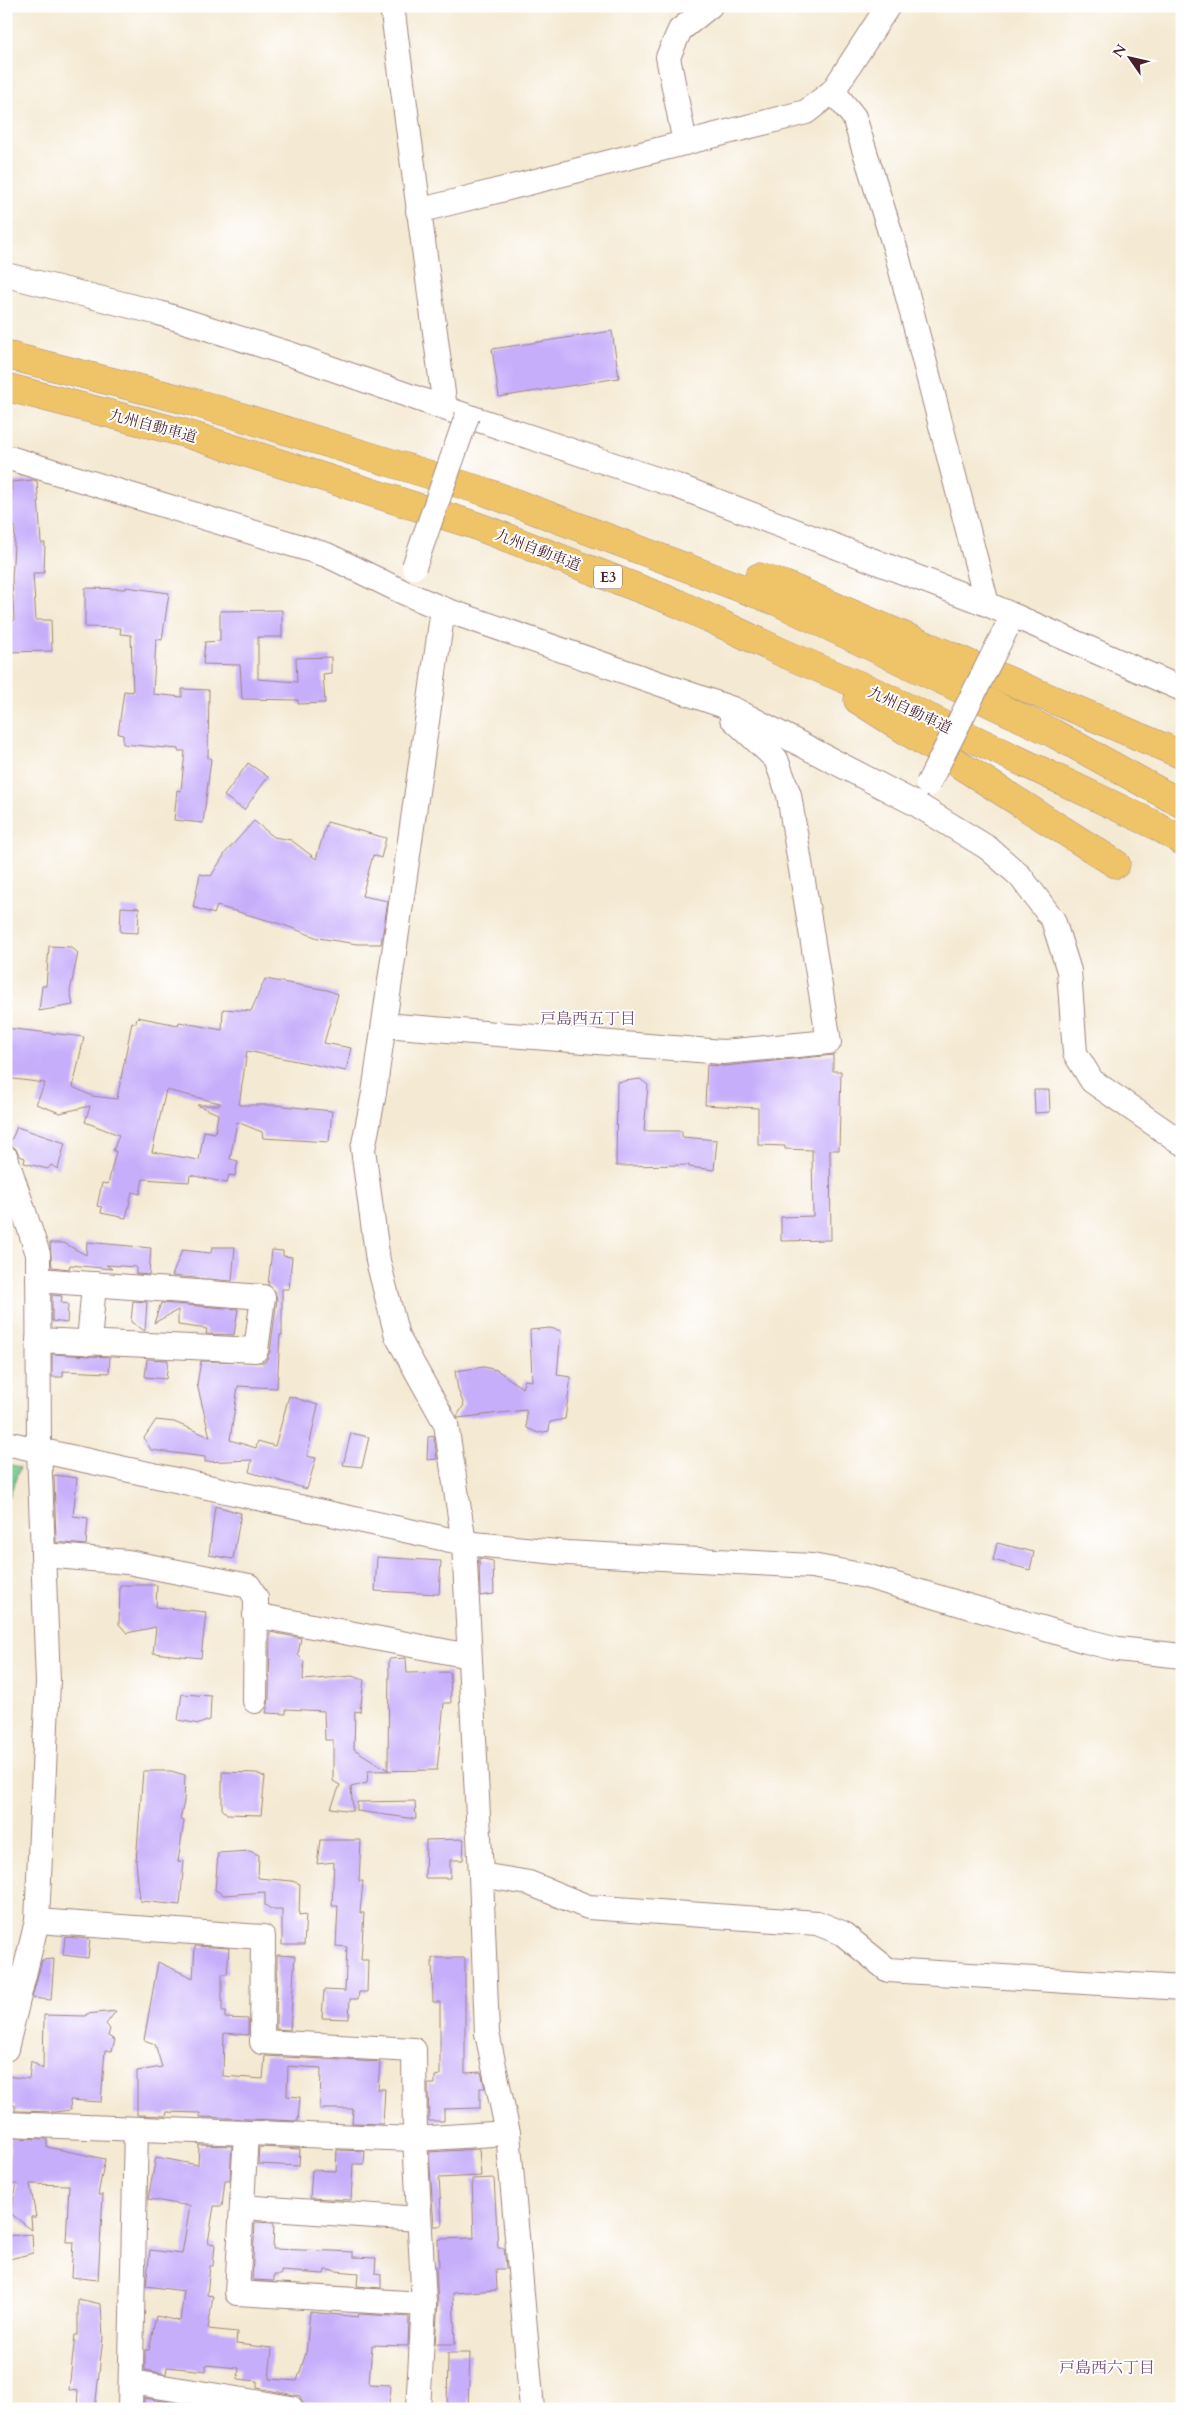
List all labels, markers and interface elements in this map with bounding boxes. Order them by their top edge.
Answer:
north arrow [1106,32,1156,82]
text: N [1108,41,1131,61]
street label: 九州自動車道 [107,405,199,447]
street label: 九州自動車道 [492,525,584,575]
road number: E3 [594,566,622,588]
street label: 九州自動車道 [865,682,955,738]
district label: 戸島西五丁目 [540,1008,636,1030]
district label: 戸島西六丁目 [1059,2357,1155,2379]

